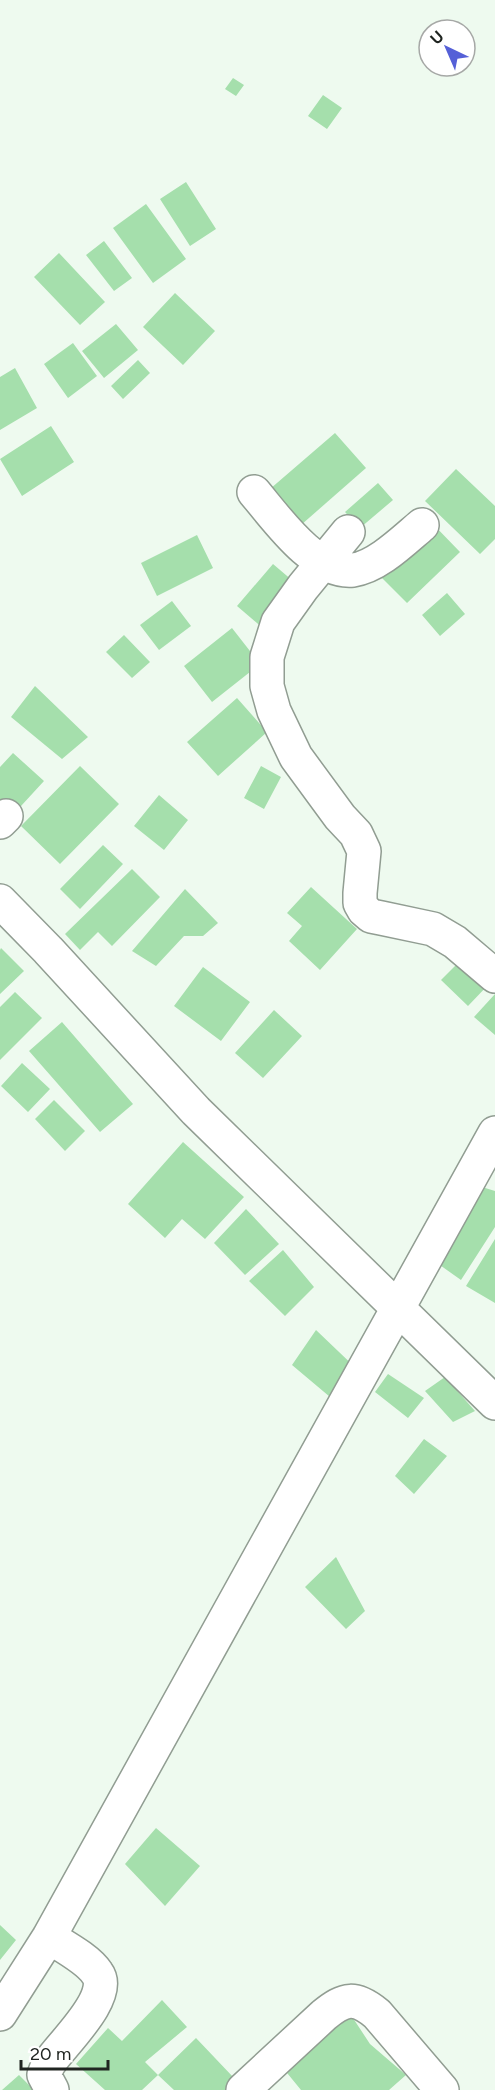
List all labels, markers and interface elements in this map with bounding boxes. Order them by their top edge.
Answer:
north arrow [417,18,477,78]
text: U [426,27,448,48]
scale bar [21,2033,108,2071]
text: 20 m [30,2043,71,2065]

